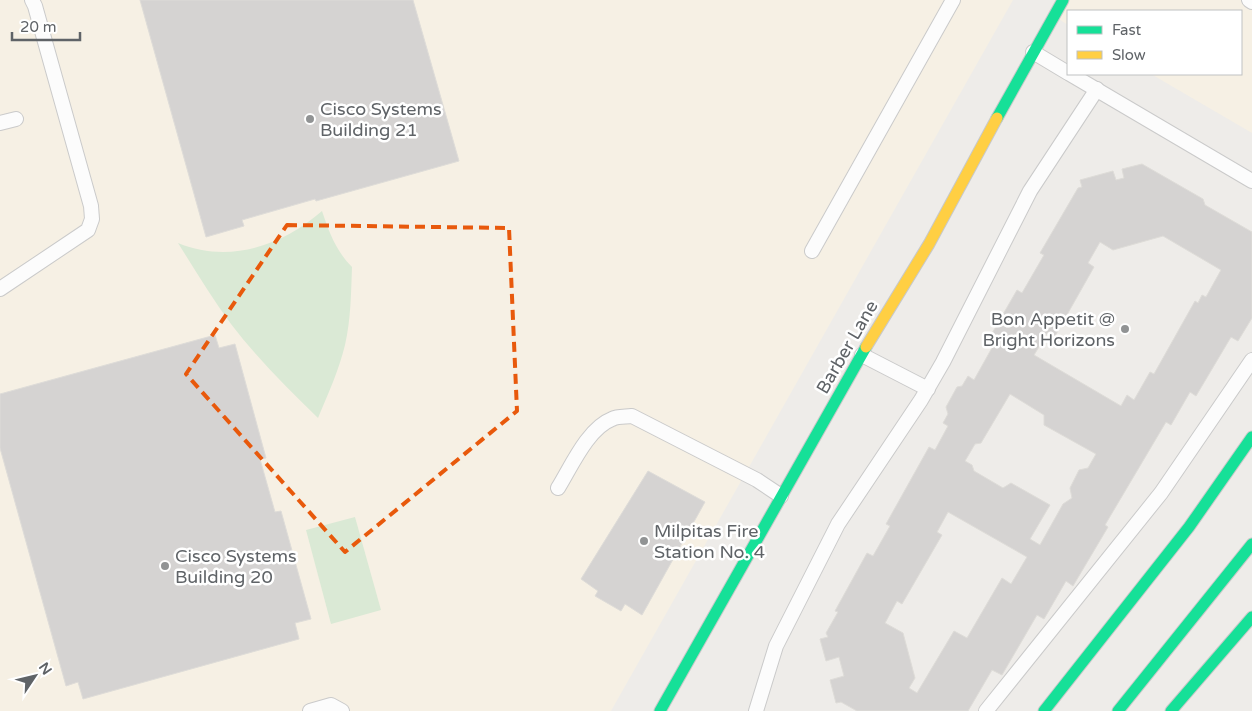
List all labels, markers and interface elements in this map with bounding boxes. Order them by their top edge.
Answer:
scale bar [12,10,80,42]
legend [1067,10,1242,75]
text: 20 m [20,18,57,36]
text: Fast [1112,21,1142,39]
text: Slow [1112,46,1146,64]
place label: Cisco Systems Building 21 [320,98,442,141]
marker: Cisco Systems Building 21 [304,113,316,125]
street label: Barber Lane [811,296,883,398]
place label: Bon Appetit @ Bright Horizons [982,308,1115,351]
marker: Bon Appetit @ Bright Horizons [1119,323,1131,335]
place label: Milpitas Fire Station No. 4 [654,520,765,563]
marker: Milpitas Fire Station No. 4 [638,535,650,547]
place label: Cisco Systems Building 20 [175,545,297,588]
marker: Cisco Systems Building 20 [159,560,171,572]
north arrow [10,651,60,701]
text: N [35,659,55,678]

